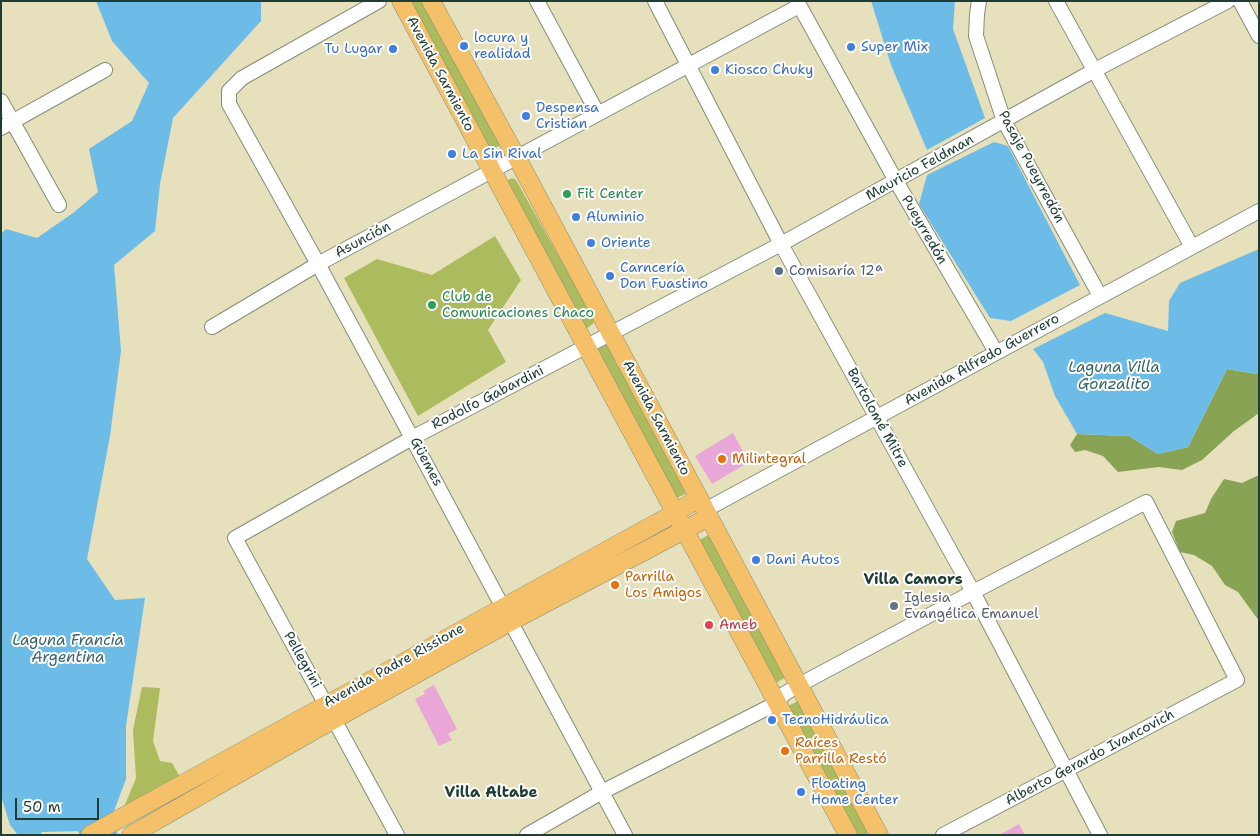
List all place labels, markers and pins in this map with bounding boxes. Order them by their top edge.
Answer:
place label: locura y realidad [474,30,531,62]
place label: Super Mix [861,39,928,55]
marker: locura y realidad [458,40,470,52]
place label: Tu Lugar [324,41,383,57]
marker: Super Mix [845,41,857,53]
marker: Tu Lugar [387,43,399,55]
place label: Kiosco Chuky [725,62,813,78]
marker: Kiosco Chuky [709,64,721,76]
place label: Despensa Cristian [536,100,599,132]
marker: Despensa Cristian [520,110,532,122]
place label: La Sin Rival [462,146,541,162]
marker: La Sin Rival [446,148,458,160]
place label: Fit Center [577,186,644,202]
marker: Fit Center [561,188,573,200]
place label: Aluminio [586,209,644,225]
marker: Aluminio [570,211,582,223]
place label: Oriente [601,235,651,251]
marker: Oriente [585,237,597,249]
place label: Carncería Don Fuastino [620,260,708,292]
place label: Comisaría 12ª [789,263,883,279]
marker: Comisaría 12ª [773,265,785,277]
marker: Carncería Don Fuastino [604,270,616,282]
place label: Club de Comunicaciones Chaco [442,289,594,322]
marker: Club de Comunicaciones Chaco [426,299,438,311]
place label: Milintegral [732,451,806,467]
marker: Milintegral [716,453,728,465]
place label: Dani Autos [766,552,840,568]
marker: Dani Autos [750,554,762,566]
place label: Parrilla Los Amigos [625,569,702,602]
marker: Parrilla Los Amigos [609,579,621,591]
place label: Iglesia Evangélica Emanuel [904,590,1039,622]
marker: Iglesia Evangélica Emanuel [888,600,900,612]
place label: Ameb [719,617,757,633]
marker: Ameb [703,619,715,631]
place label: TecnoHidráulica [782,712,889,728]
marker: TecnoHidráulica [766,714,778,726]
place label: Raíces Parrilla Restó [795,735,887,768]
marker: Raíces Parrilla Restó [779,745,791,757]
place label: Floating Home Center [811,776,899,809]
marker: Floating Home Center [795,786,807,798]

